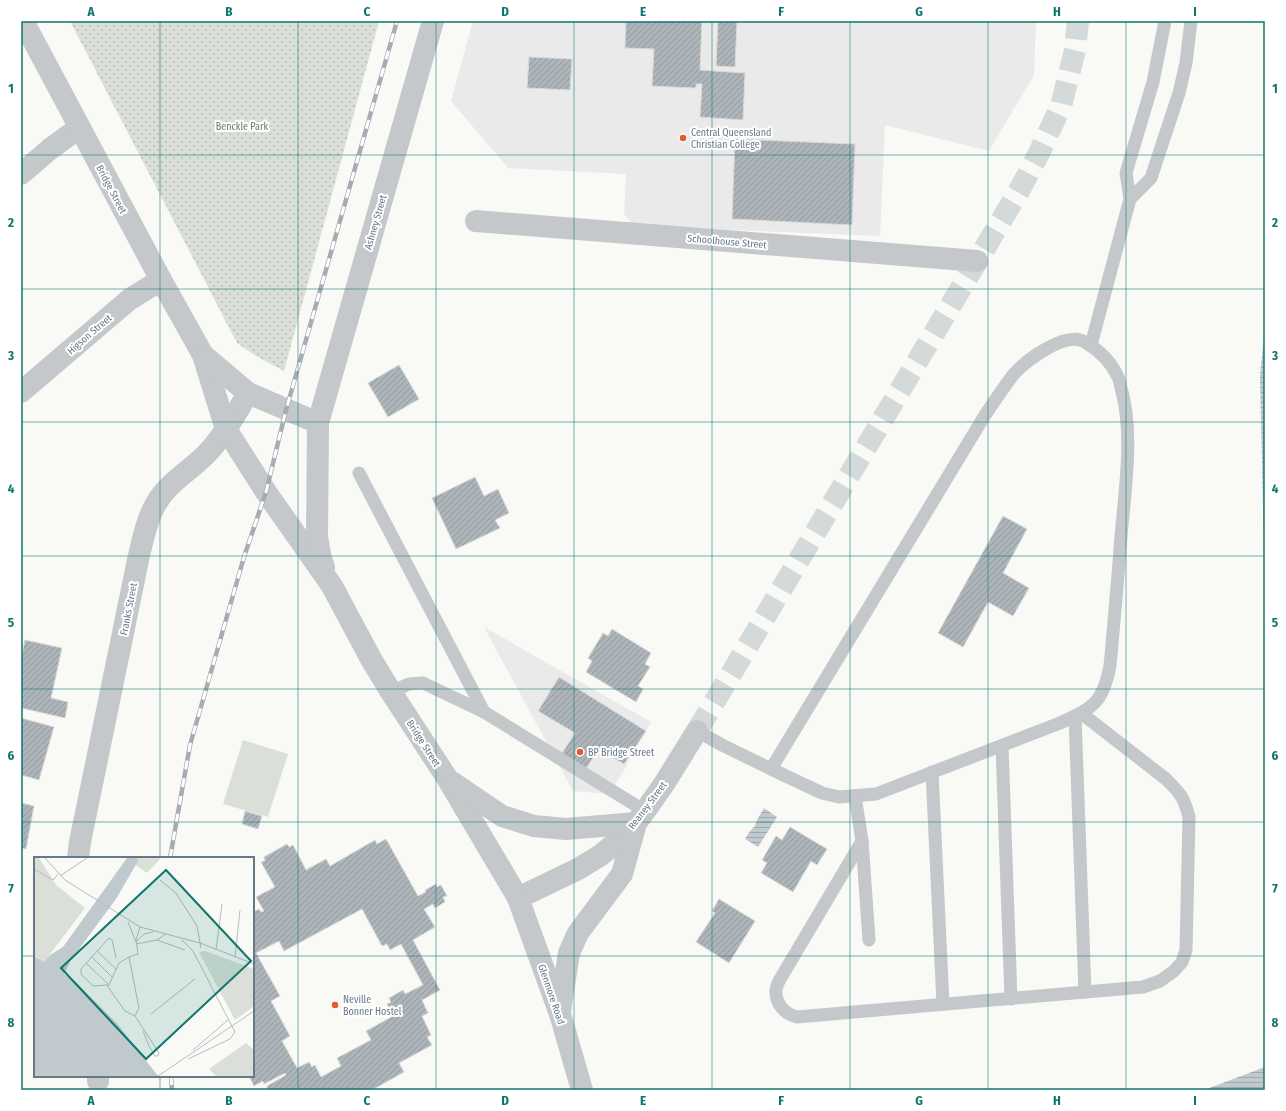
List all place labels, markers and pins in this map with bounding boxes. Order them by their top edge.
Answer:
place label: Central Queensland Christian College [691,127,771,151]
marker: Central Queensland Christian College [678,133,688,143]
marker: BP Bridge Street [575,747,585,757]
place label: BP Bridge Street [588,747,655,759]
place label: Neville Bonner Hostel [343,994,402,1018]
marker: Neville Bonner Hostel [330,1000,340,1010]

